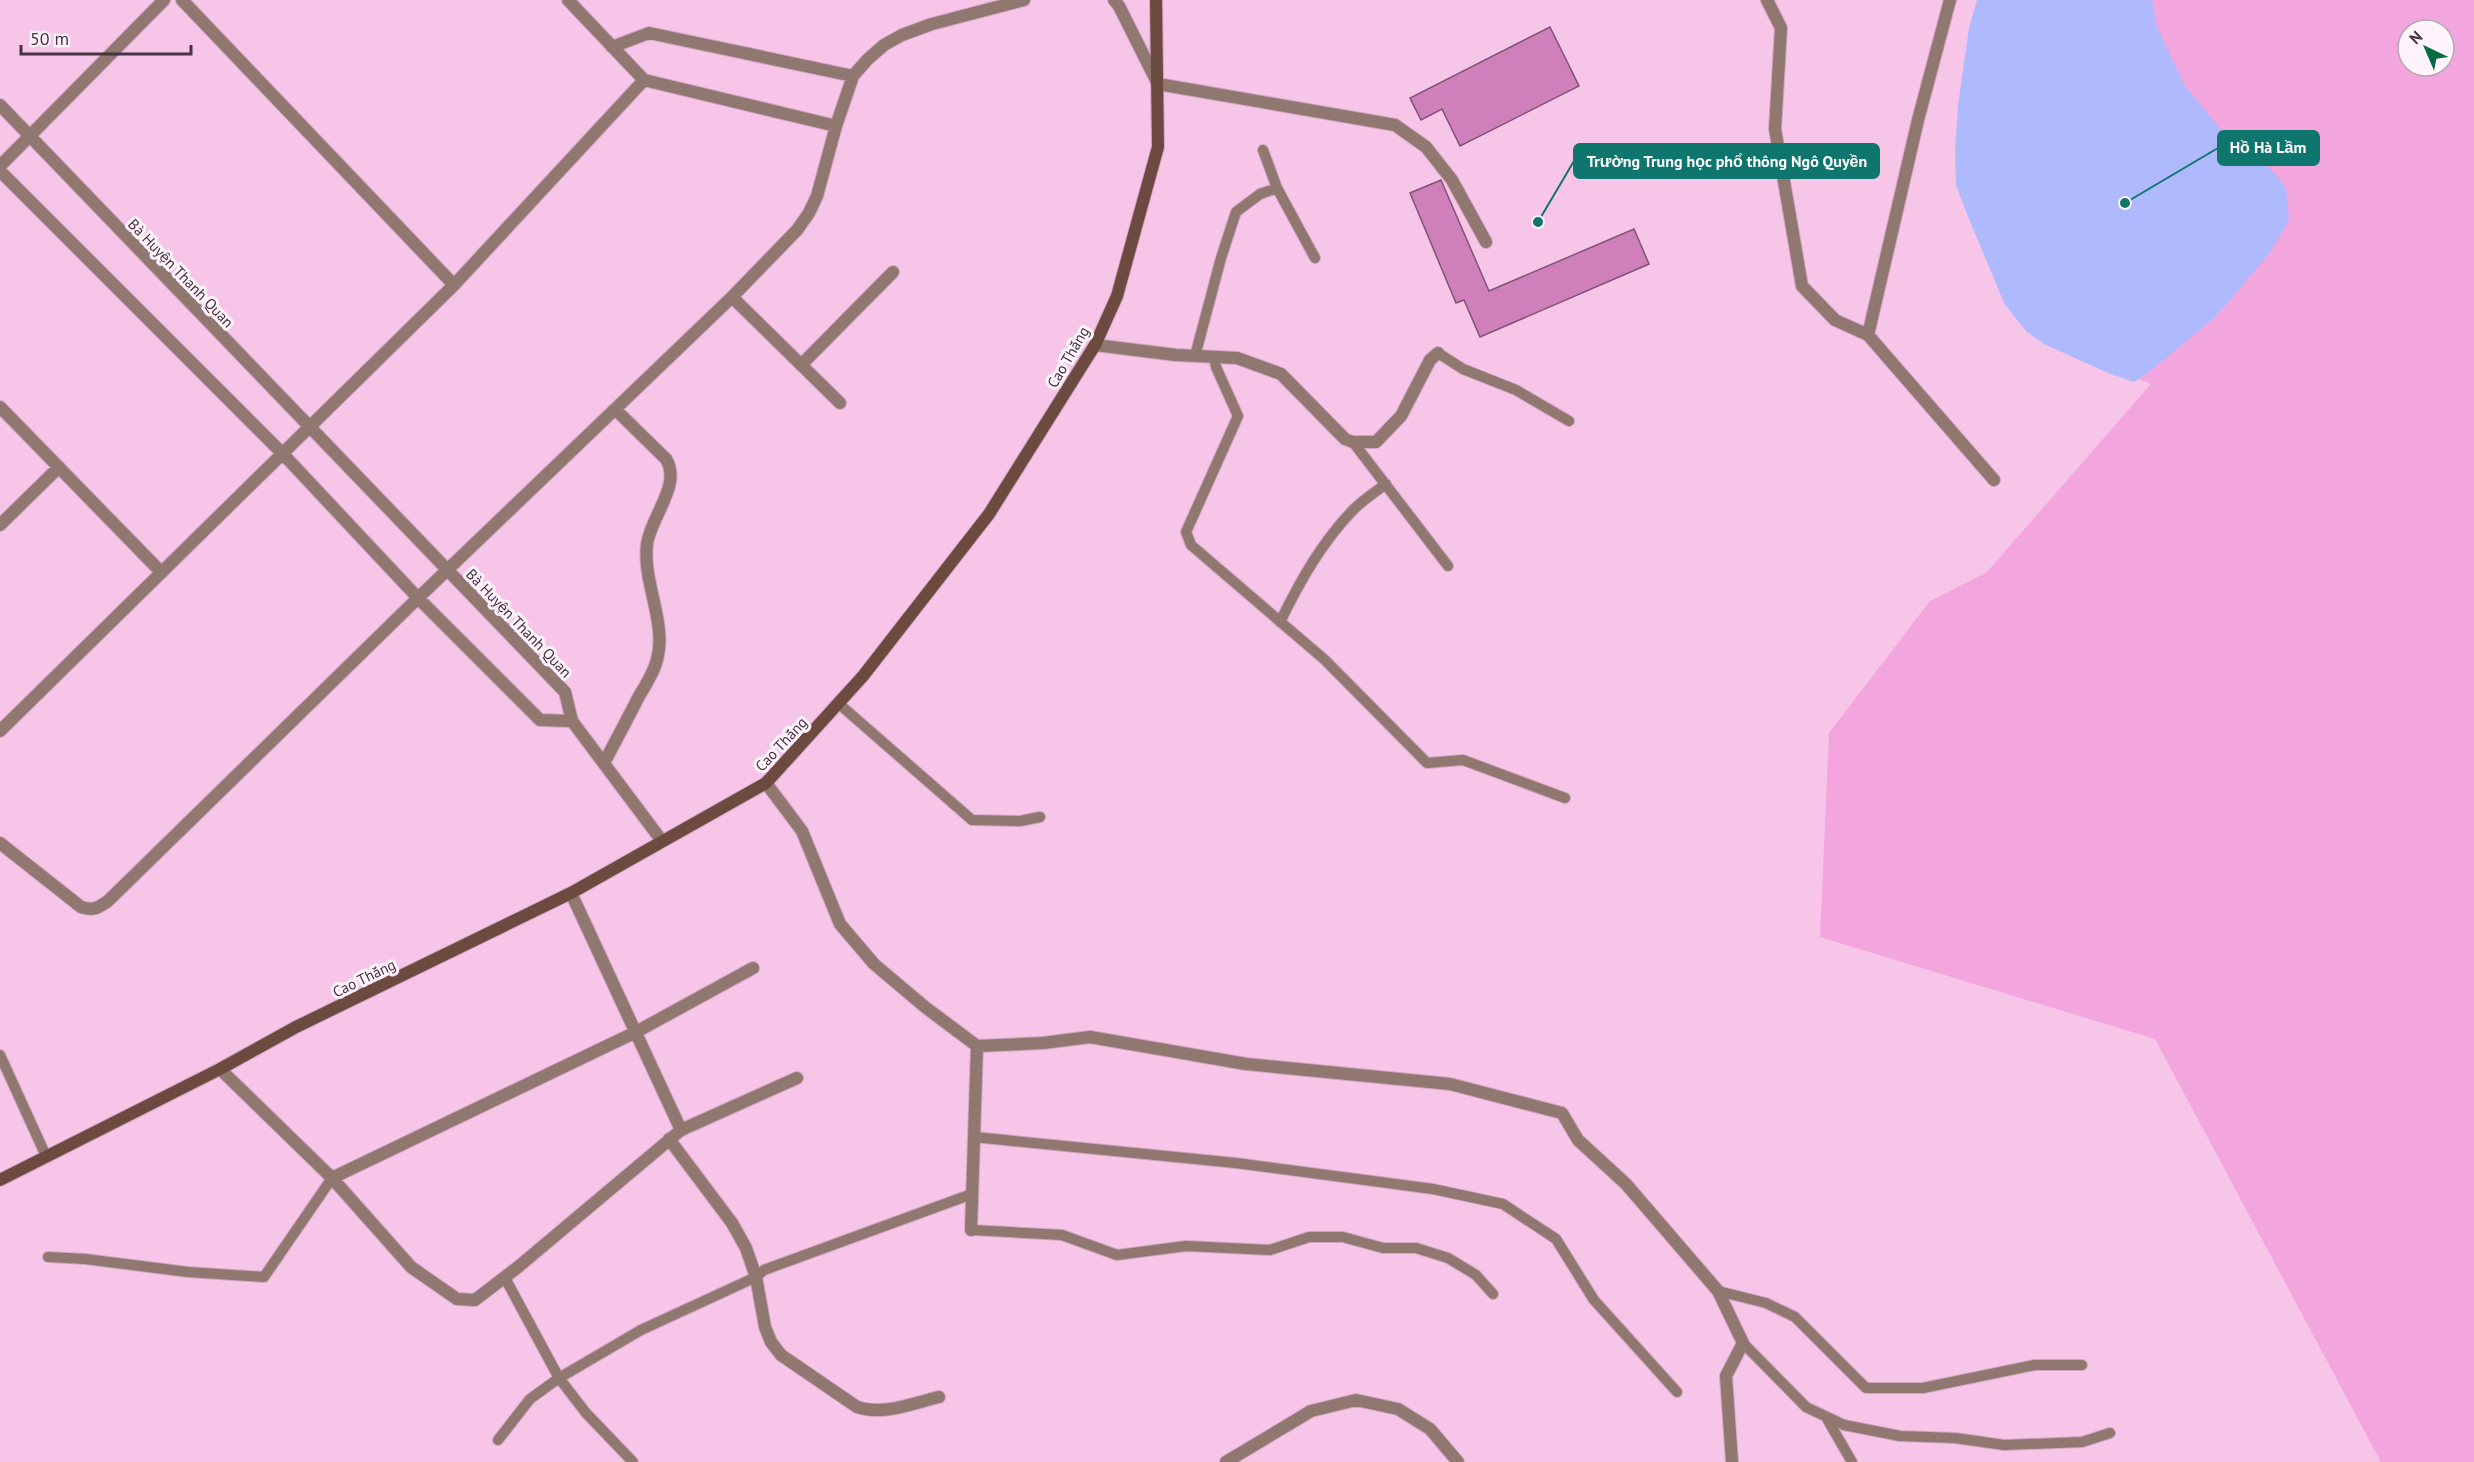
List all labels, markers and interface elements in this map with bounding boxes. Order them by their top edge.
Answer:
scale bar [21,18,190,56]
north arrow [2396,18,2456,78]
text: N [2405,26,2426,48]
text: 50 m [30,27,69,50]
callout: Hồ Hà Lầm [2218,131,2319,165]
text: Hồ Hà Lầm [2230,137,2306,157]
callout: Trường Trung học phổ thông Ngô Quyền [1574,144,1879,178]
text: Trường Trung học phổ thông Ngô Quyền [1587,151,1867,171]
street label: Bà Huyện Thanh Quan [124,215,238,331]
street label: Cao Thắng [1043,323,1093,391]
street label: Bà Huyện Thanh Quan [462,565,576,681]
street label: Cao Thắng [751,713,811,775]
street label: Cao Thắng [329,955,399,1001]

